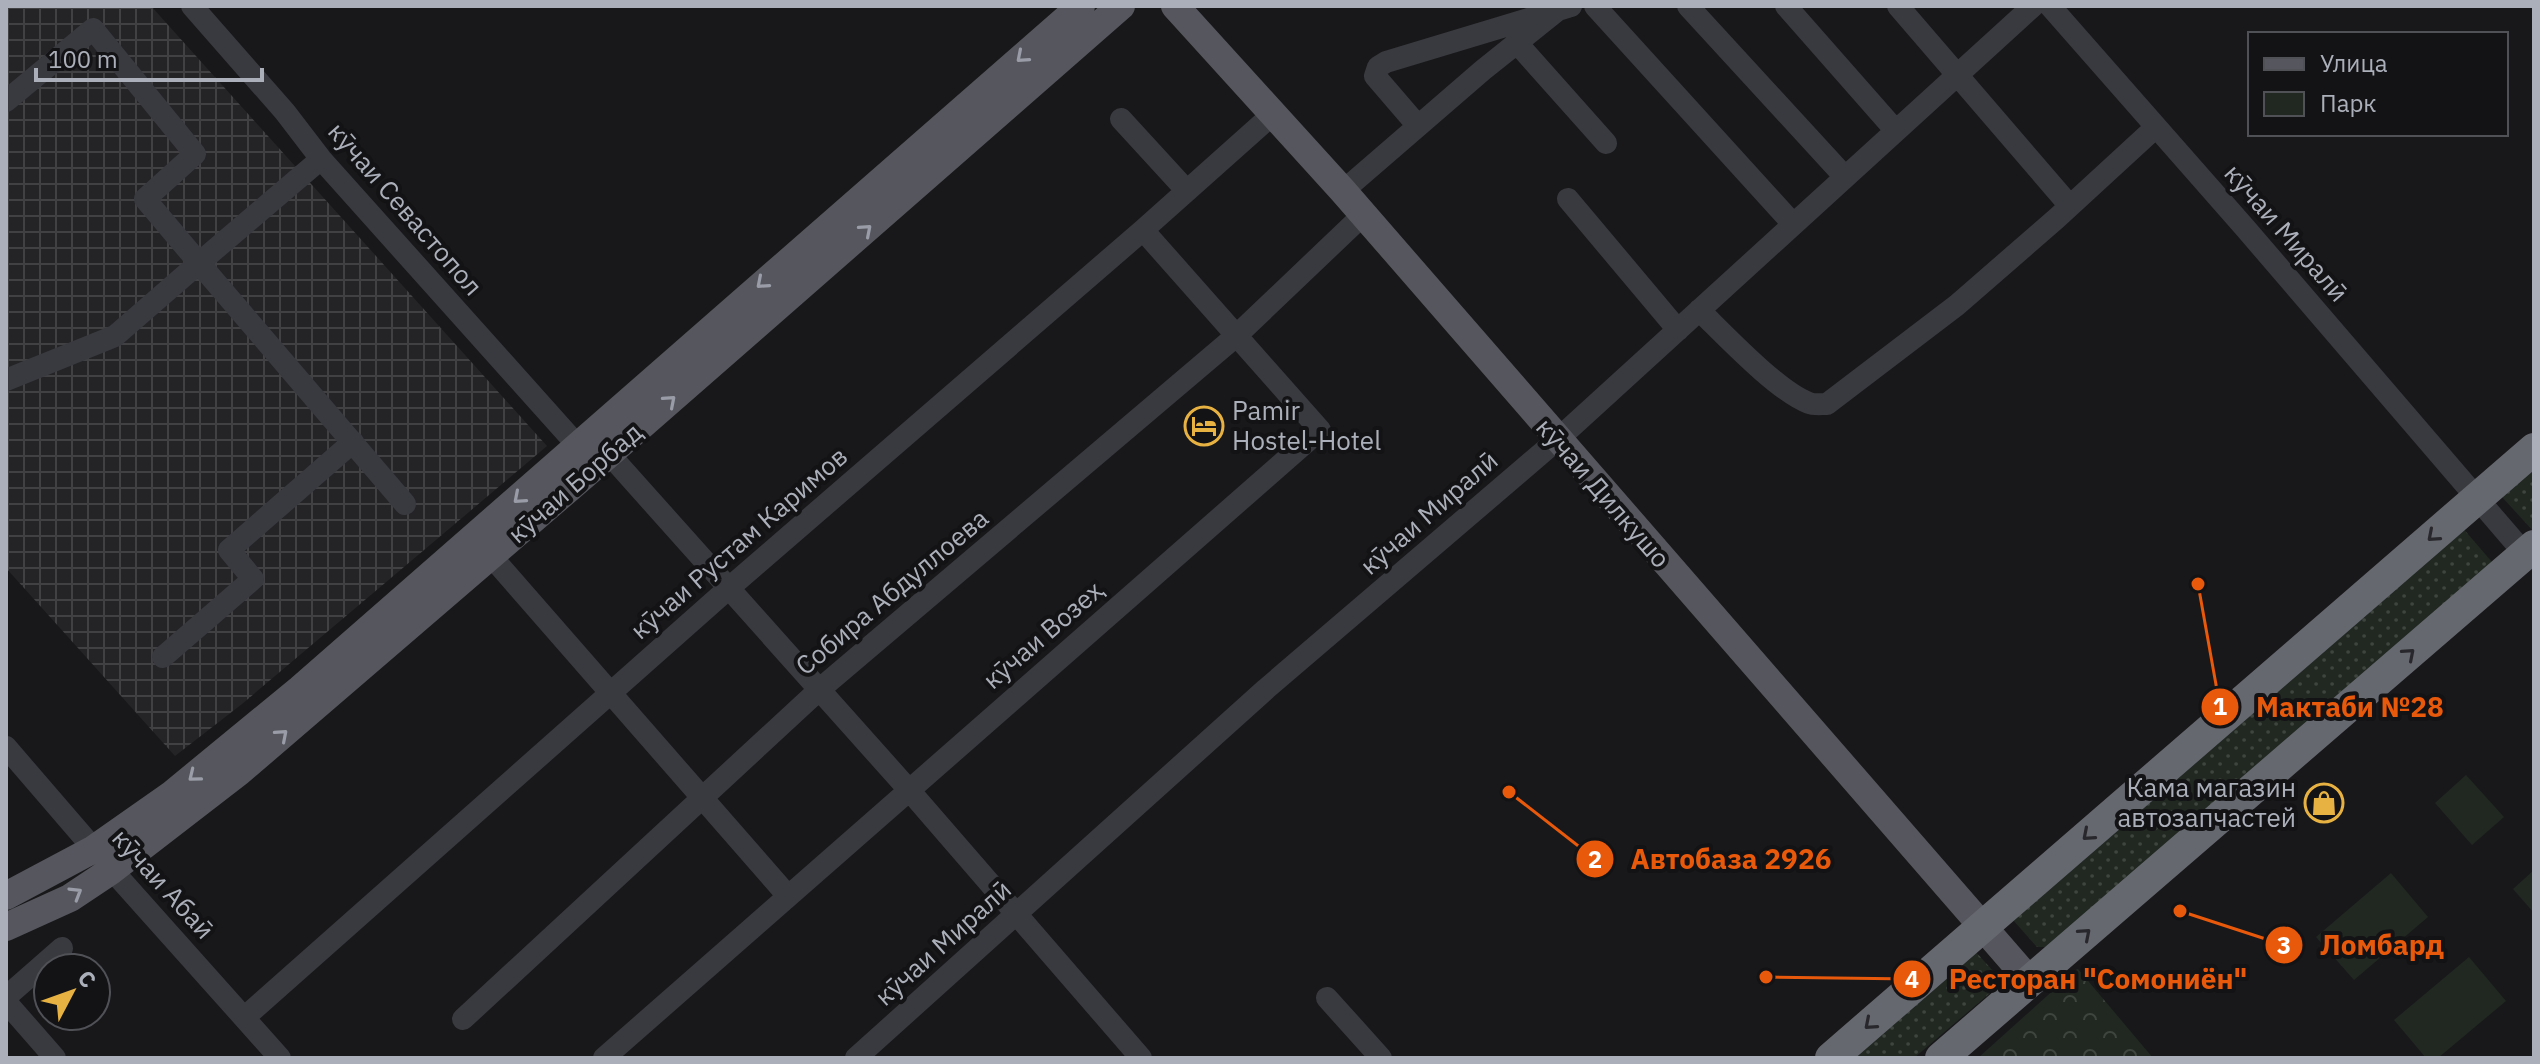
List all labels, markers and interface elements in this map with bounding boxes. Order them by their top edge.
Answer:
scale bar [36,32,262,82]
legend [2248,32,2508,136]
text: 100 m [48,43,118,75]
one-way arrow [1016,47,1031,62]
text: Улица [2320,47,2388,79]
text: Парк [2320,87,2377,119]
street label: кӯчаи Севастопол [321,115,490,302]
street label: кӯчаи Миралӣ [2217,156,2356,308]
one-way arrow [856,225,871,239]
one-way arrow [757,273,772,287]
place label: Pamir Hostel-Hotel [1232,393,1381,457]
one-way arrow [661,396,676,411]
hotel icon: Pamir Hostel-Hotel [1183,405,1225,447]
street label: кӯчаи Дилкушо [1529,410,1678,574]
street label: кӯчаи Борбад [500,414,649,550]
street label: кӯчаи Рустам Каримов [623,439,854,646]
street label: кӯчаи Миралӣ [1352,443,1504,582]
one-way arrow [513,488,528,503]
street label: Собира Абдуллоева [788,501,995,682]
one-way arrow [2427,527,2442,541]
street label: кӯчаи Возеҳ [975,573,1110,696]
one-way arrow [2400,649,2414,664]
callout: Мактаби №28 [2200,681,2460,733]
text: Мактаби №28 [2256,688,2444,725]
text: 1 [2213,690,2227,722]
one-way arrow [273,730,287,745]
one-way arrow [189,766,203,781]
place label: Кама магазин автозапчастей [2117,770,2296,834]
shop icon: Кама магазин автозапчастей [2303,782,2345,824]
street label: кӯчаи Абаӣ [105,821,222,946]
one-way arrow [2083,825,2098,840]
callout: Автобаза 2926 [1575,833,1848,885]
text: Автобаза 2926 [1630,840,1832,877]
text: 2 [1588,843,1602,875]
street label: кӯчаи Миралӣ [867,872,1018,1012]
one-way arrow [67,888,82,903]
callout: Ломбард [2264,919,2460,971]
text: Ломбард [2320,926,2444,963]
one-way arrow [2076,929,2090,944]
text: 3 [2277,929,2291,961]
north arrow [32,952,112,1032]
callout: Ресторан "Сомониён" [1892,953,2263,1005]
text: Ресторан "Сомониён" [1949,960,2247,997]
text: 4 [1905,963,1919,995]
text: С [72,964,103,993]
one-way arrow [1865,1014,1880,1029]

